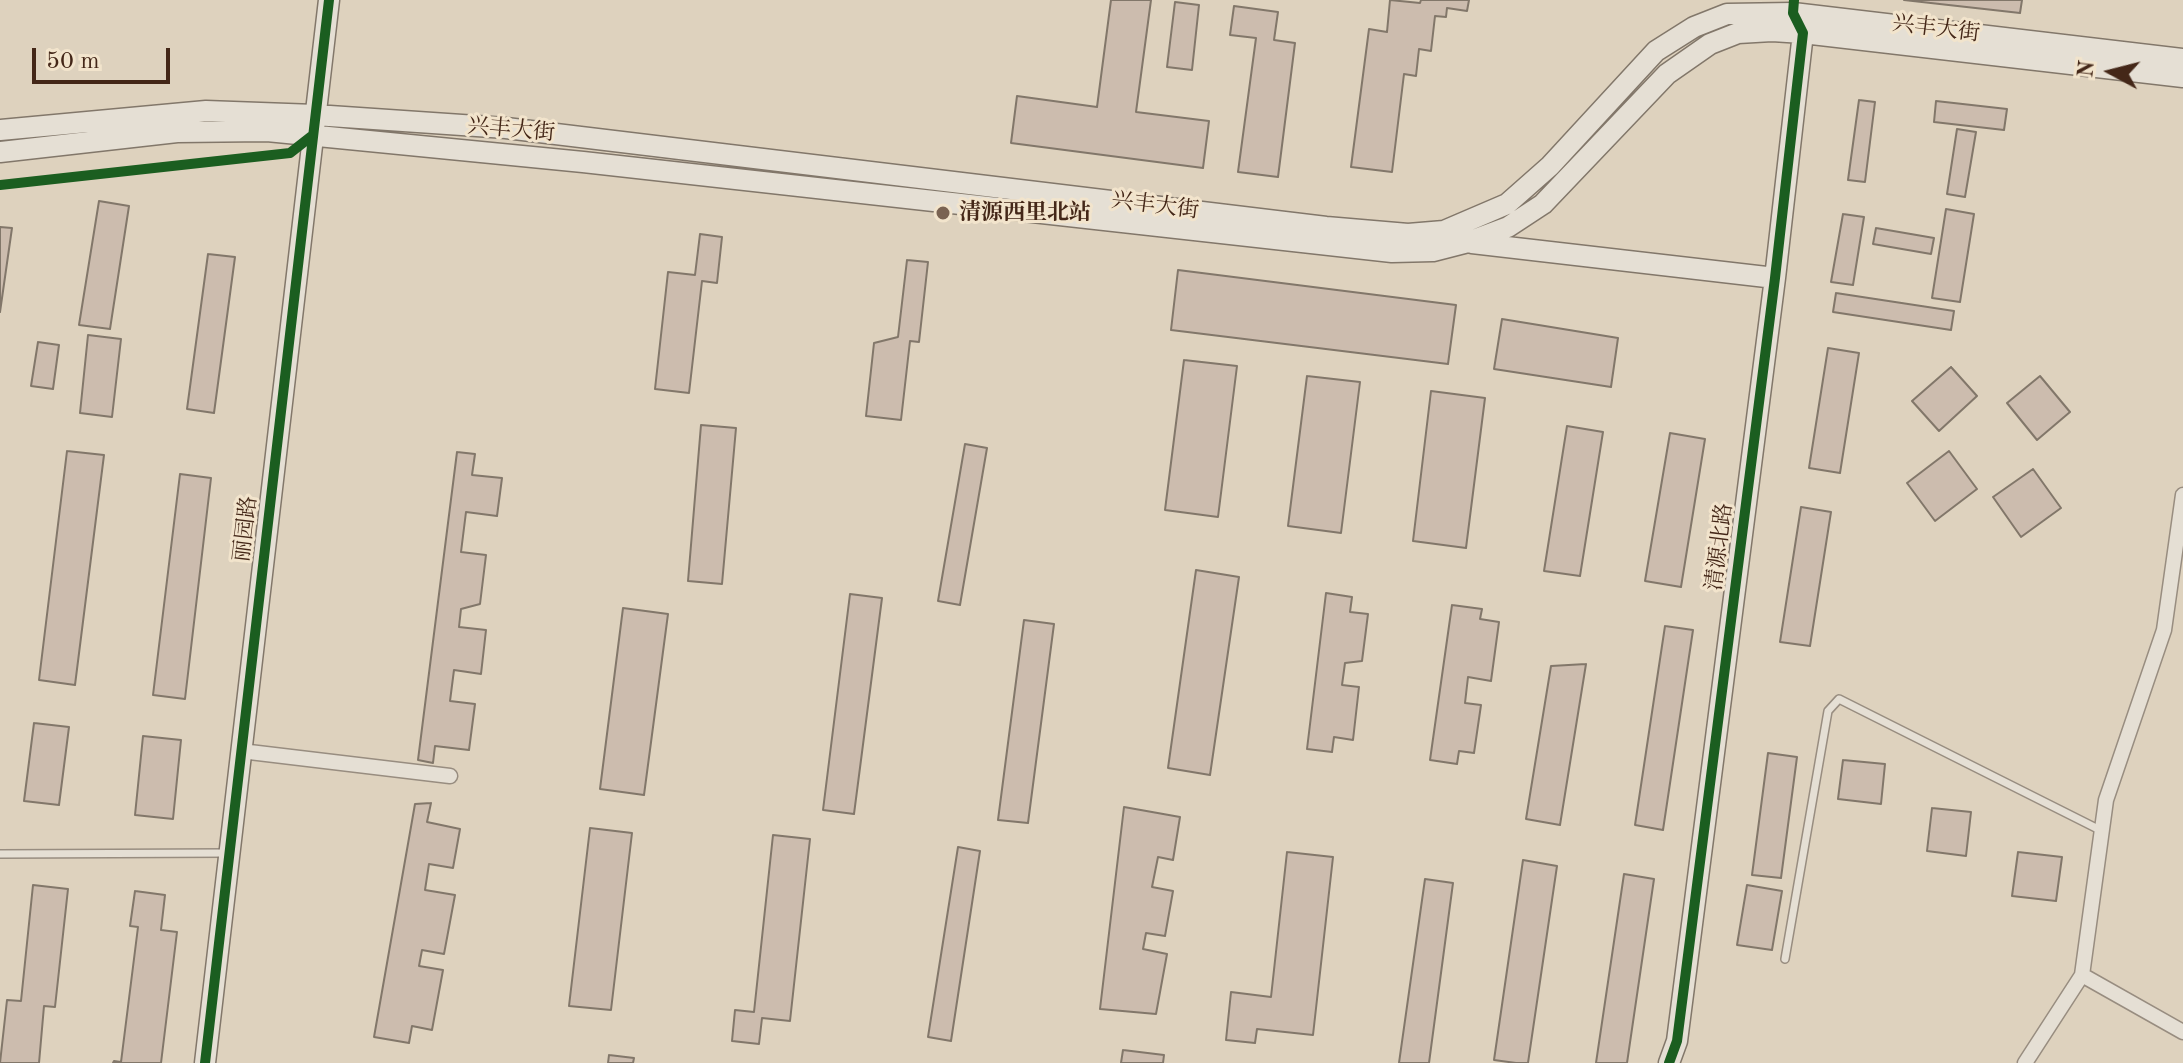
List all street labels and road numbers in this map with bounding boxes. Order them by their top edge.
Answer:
street label: 兴丰大街 [1891,11,1981,47]
street label: 兴丰大街 [466,113,556,147]
street label: 兴丰大街 [1110,188,1200,224]
street label: 丽园路 [229,495,263,563]
street label: 清源北路 [1702,502,1738,592]

